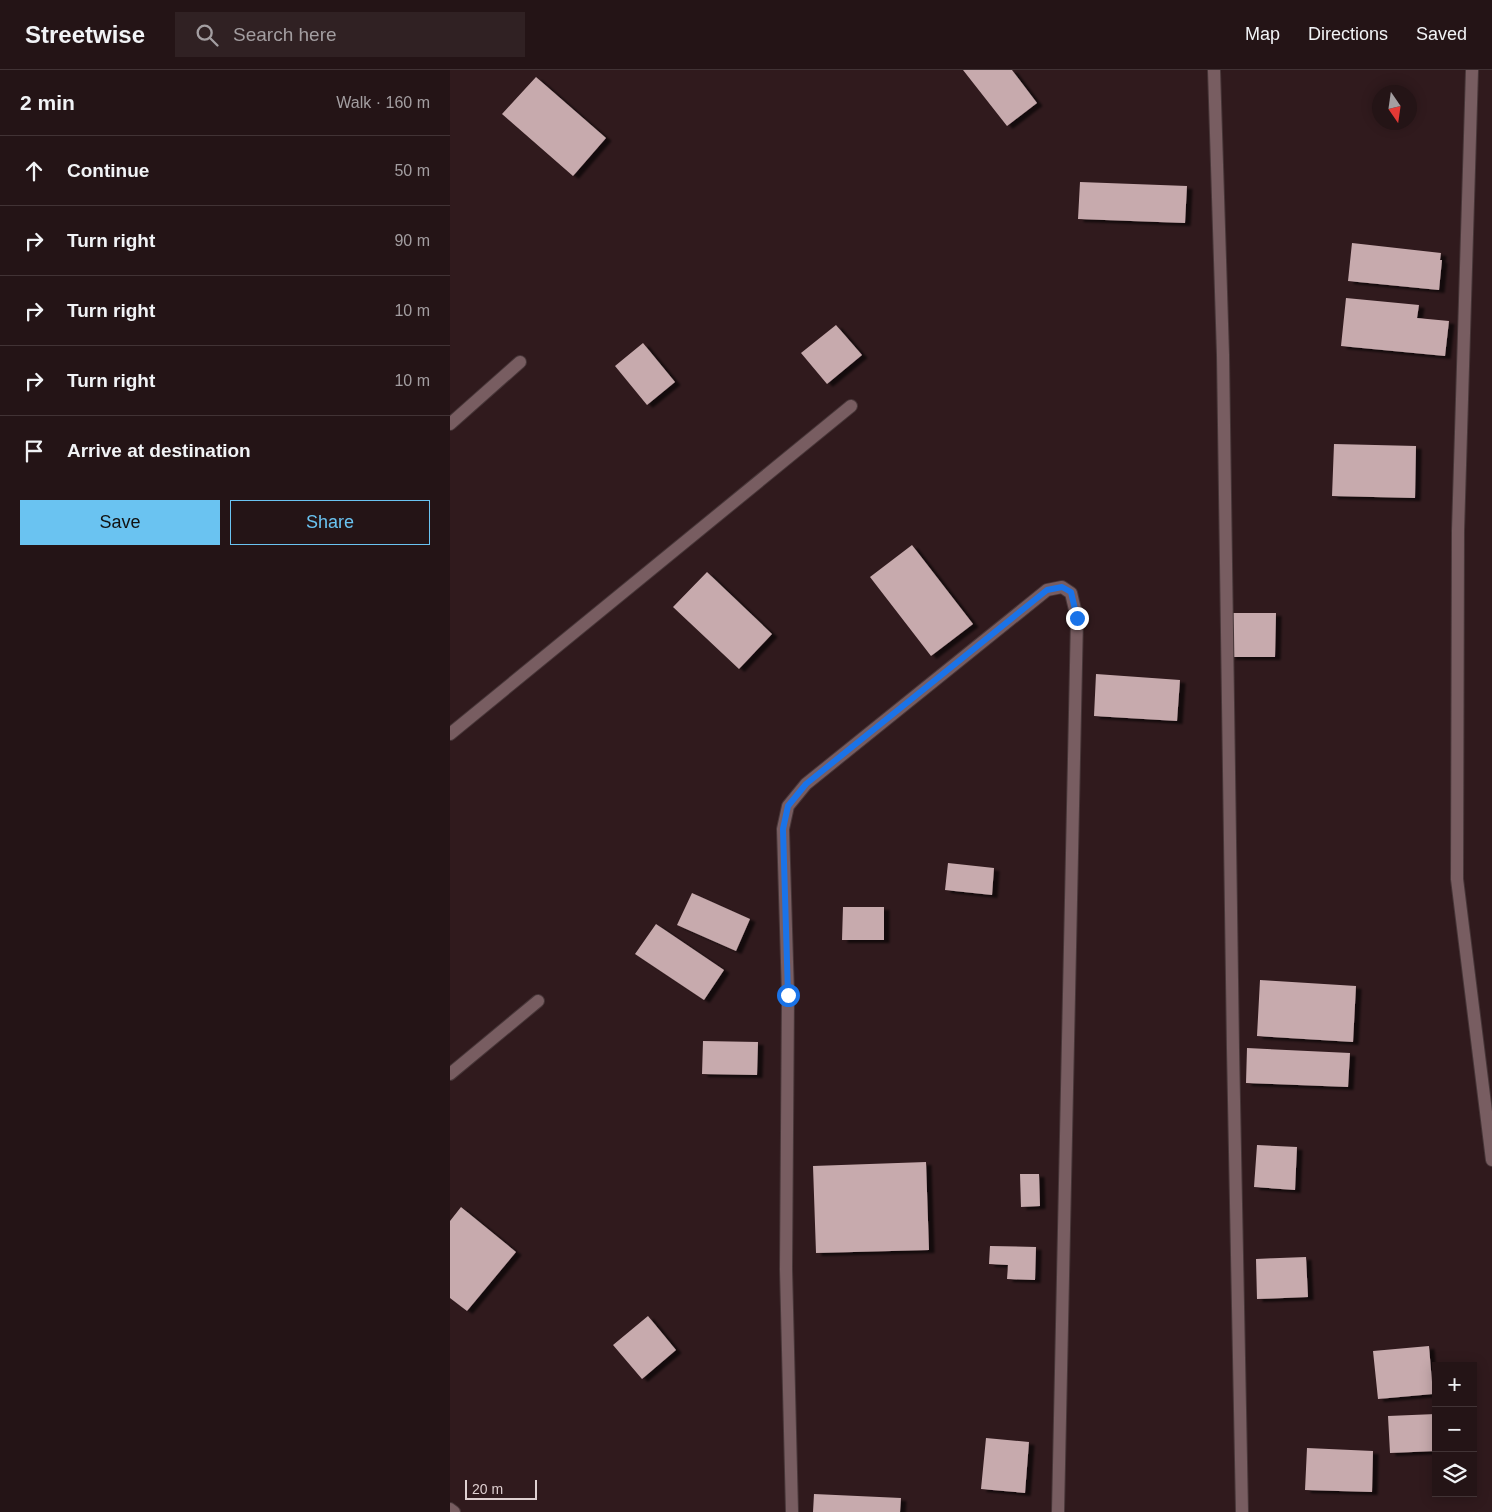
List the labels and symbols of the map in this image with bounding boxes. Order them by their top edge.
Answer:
north arrow [1372,85,1417,130]
route end [1066,607,1089,630]
route start [777,984,800,1007]
scale bar [465,1477,538,1500]

